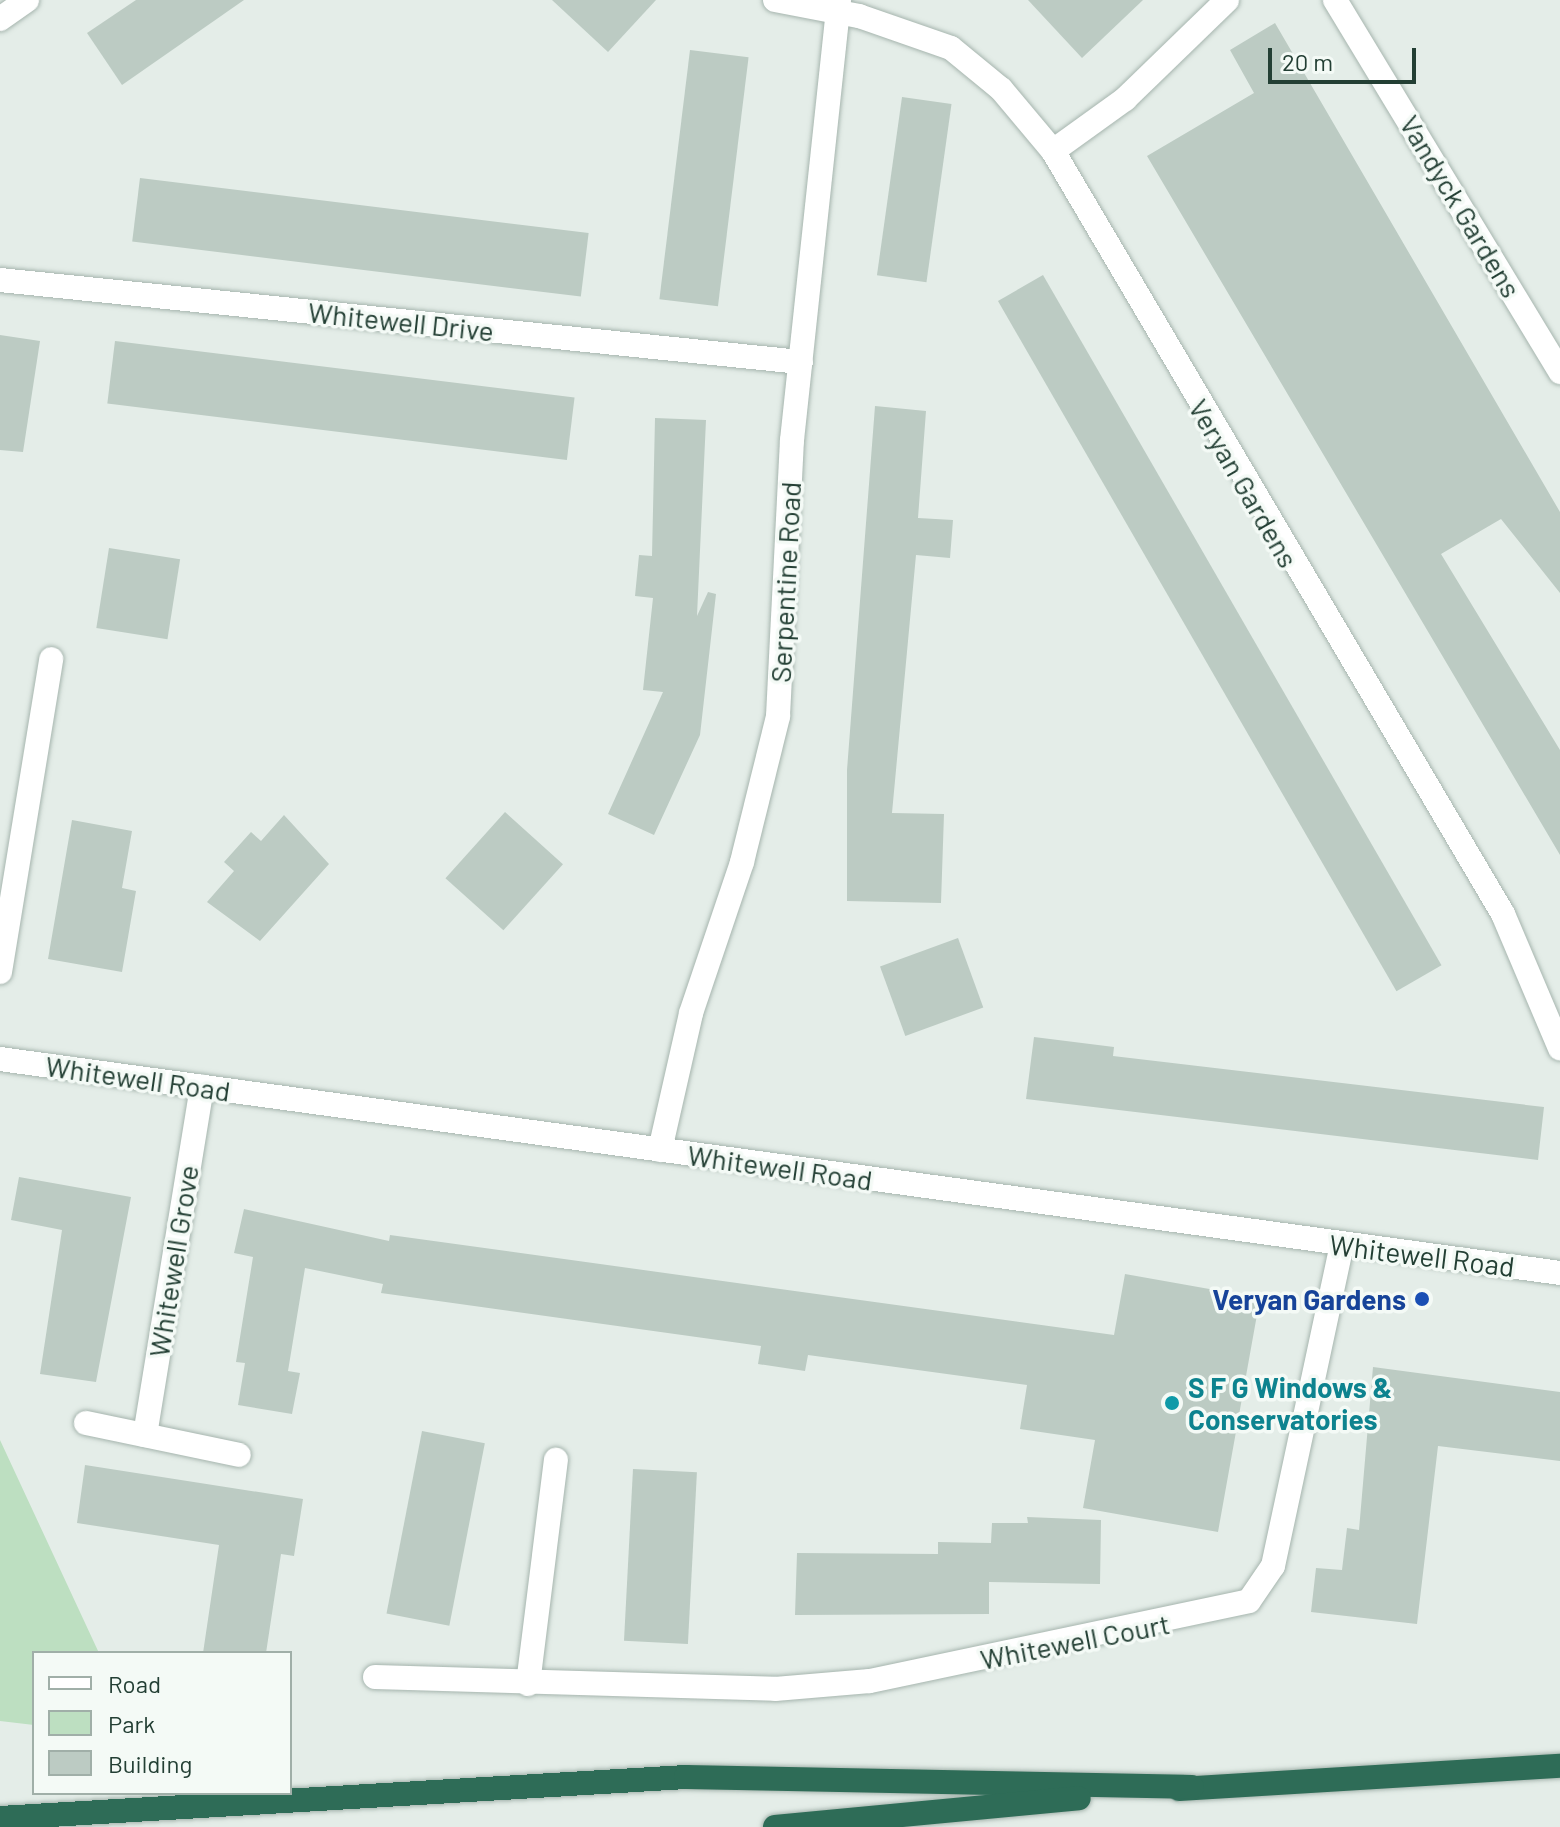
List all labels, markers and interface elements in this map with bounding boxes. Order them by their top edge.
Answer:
scale bar [1272,32,1420,82]
text: 20 m [1282,47,1333,76]
street label: Vandyck Gardens [1393,109,1529,303]
street label: Whitewell Drive [306,295,496,347]
street label: Veryan Gardens [1182,393,1306,573]
street label: Serpentine Road [763,481,807,683]
street label: Whitewell Road [43,1048,233,1108]
street label: Whitewell Road [685,1137,875,1197]
street label: Whitewell Grove [141,1163,205,1359]
street label: Whitewell Road [1328,1227,1516,1283]
place label: Veryan Gardens [1212,1282,1406,1316]
marker: Veryan Gardens [1413,1290,1431,1308]
place label: S F G Windows & Conservatories [1188,1370,1392,1436]
marker: S F G Windows & Conservatories [1163,1394,1181,1412]
street label: Whitewell Court [977,1606,1173,1676]
legend [32,1651,292,1795]
text: Road [108,1669,161,1698]
text: Park [108,1709,155,1738]
text: Building [108,1749,192,1778]

